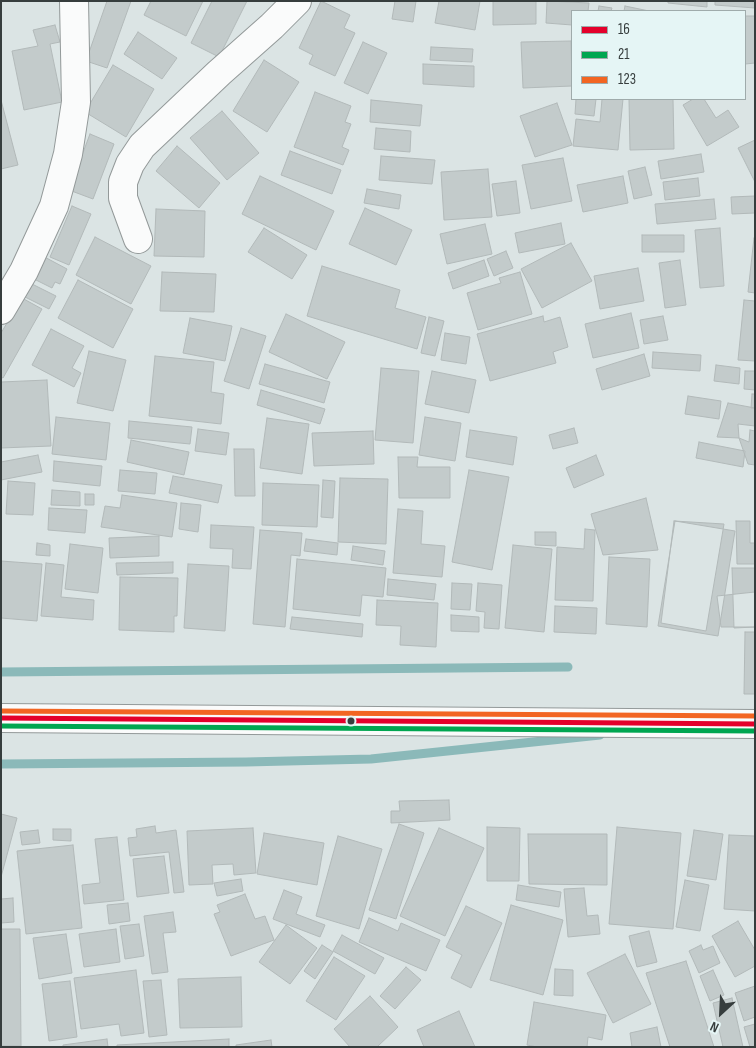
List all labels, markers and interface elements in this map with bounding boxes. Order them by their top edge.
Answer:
legend [571,10,746,100]
text: 16 [618,20,630,39]
text: 21 [618,45,629,64]
text: 123 [618,70,636,89]
unlabelled marker [346,716,356,726]
north arrow [696,988,746,1038]
text: N [707,1018,721,1036]

